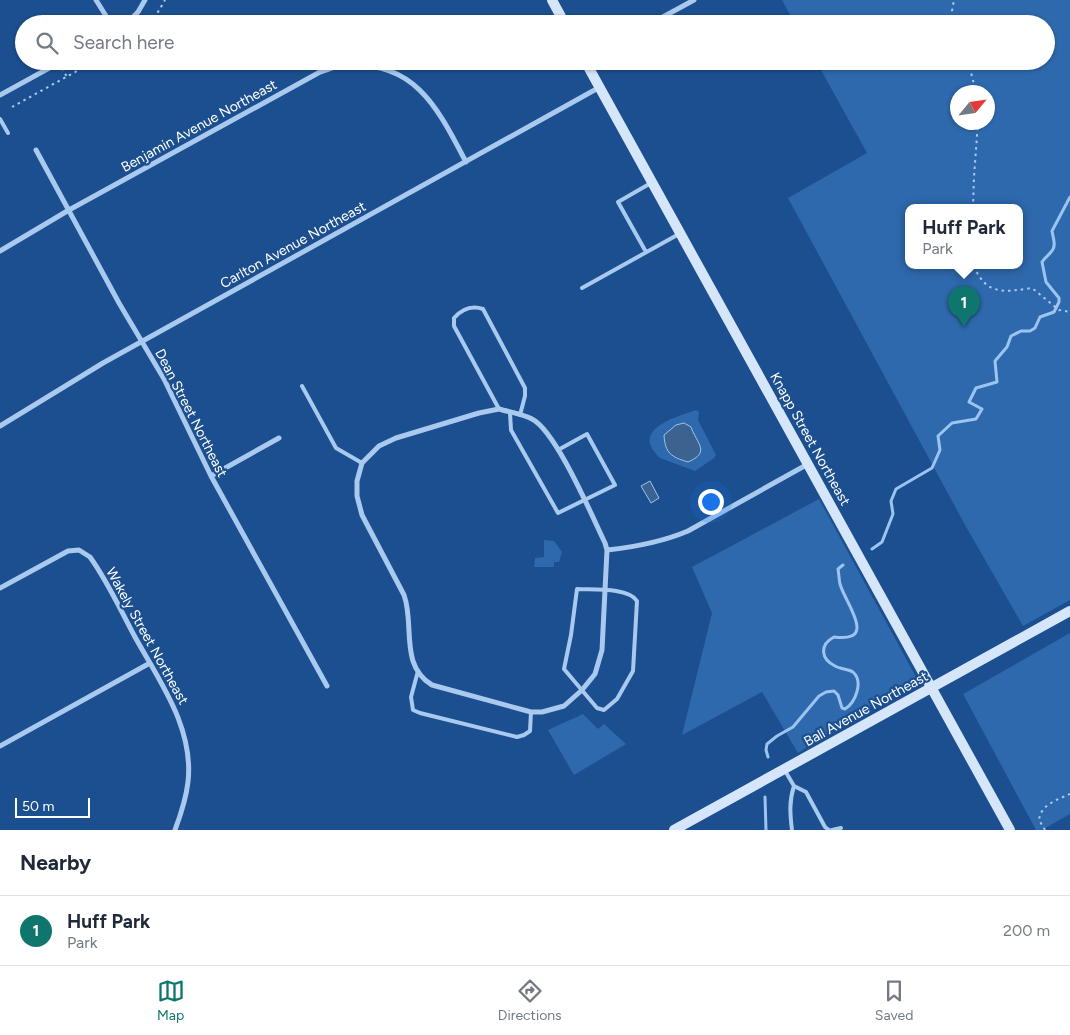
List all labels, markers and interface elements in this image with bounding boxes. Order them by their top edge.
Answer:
search box [15,15,1055,70]
icon: search [33,29,61,57]
text: Search here [73,31,175,54]
street label: Benjamin Avenue Northeast [118,76,280,176]
north arrow [950,85,995,130]
street label: Carlton Avenue Northeast [217,198,369,292]
popup [905,204,1023,269]
text: Huff Park [922,216,1006,239]
text: Park [922,239,953,258]
pin: 1 [948,286,980,327]
street label: Dean Street Northeast [151,346,231,480]
street label: Knapp Street Northeast [766,369,854,509]
your location [698,489,724,515]
street label: Wakely Street Northeast [102,564,192,708]
street label: Ball Avenue Northeast [801,668,931,750]
scale bar [15,795,90,818]
text: 50 m [22,798,54,815]
text: Nearby [20,850,91,875]
text: Huff Park [67,910,150,933]
text: 1 [33,921,39,940]
text: 200 m [1003,921,1050,940]
text: Park [67,933,97,952]
tab: Map [157,977,185,1024]
tab: Directions [498,977,562,1024]
tab: Saved [875,977,913,1024]

